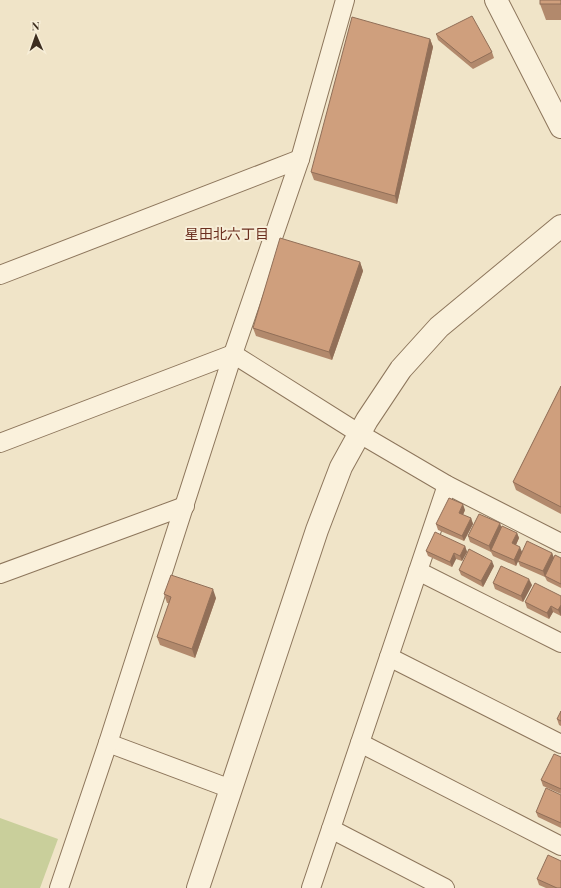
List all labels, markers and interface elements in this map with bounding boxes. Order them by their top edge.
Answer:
north arrow [16,16,56,56]
text: N [31,18,40,33]
district label: 星田北六丁目 [185,224,269,243]

